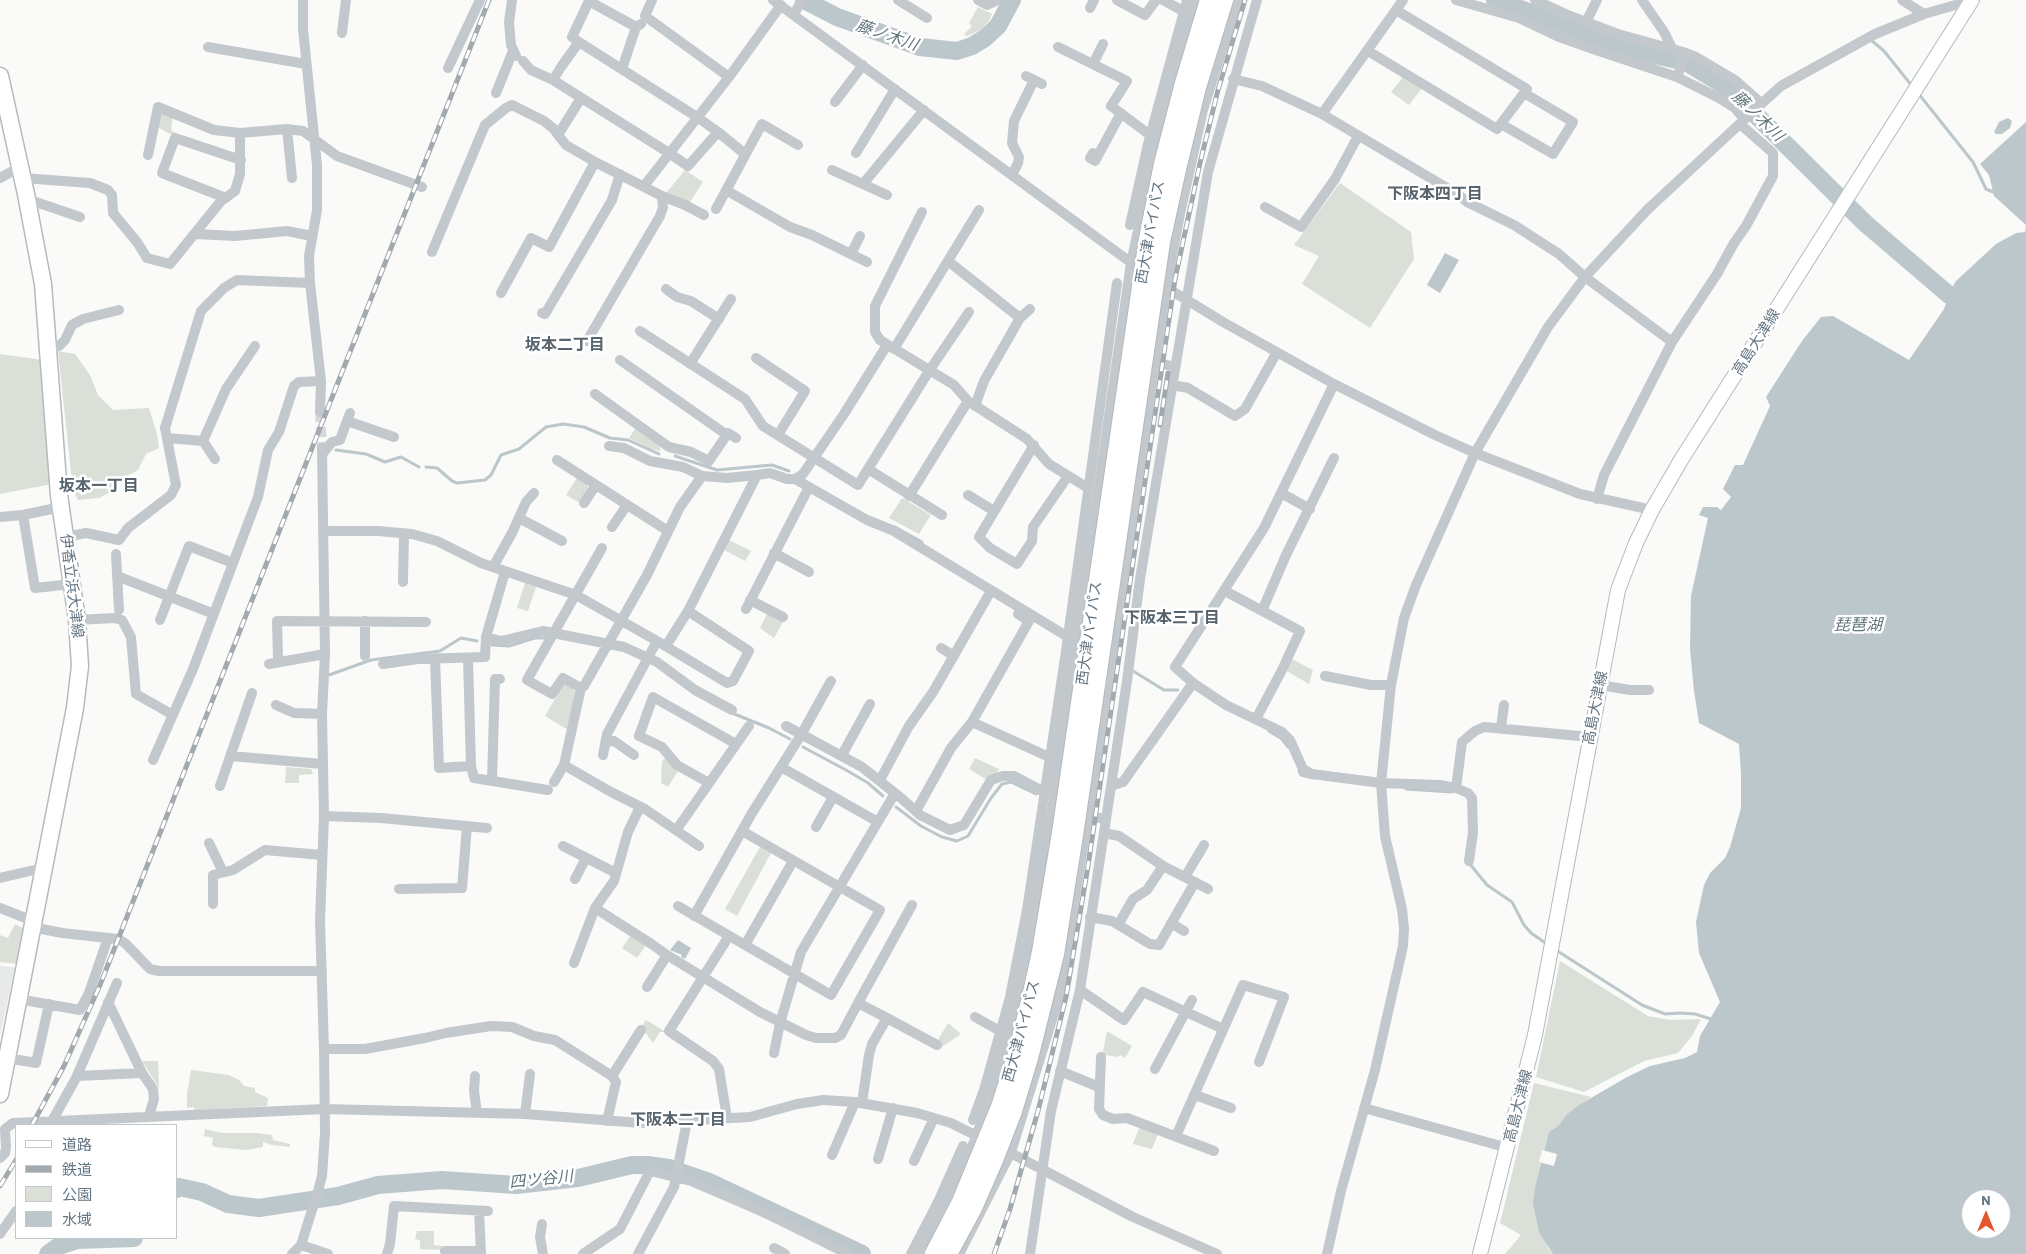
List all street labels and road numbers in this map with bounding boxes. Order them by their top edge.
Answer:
street label: 西大津バイパス [1132,179,1168,285]
street label: 高島大津線 [1728,305,1784,379]
street label: 伊香立浜大津線 [57,533,87,639]
street label: 西大津バイパス [1073,580,1105,686]
street label: 高島大津線 [1579,669,1611,747]
street label: 西大津バイパス [999,978,1043,1084]
street label: 高島大津線 [1500,1067,1536,1145]

